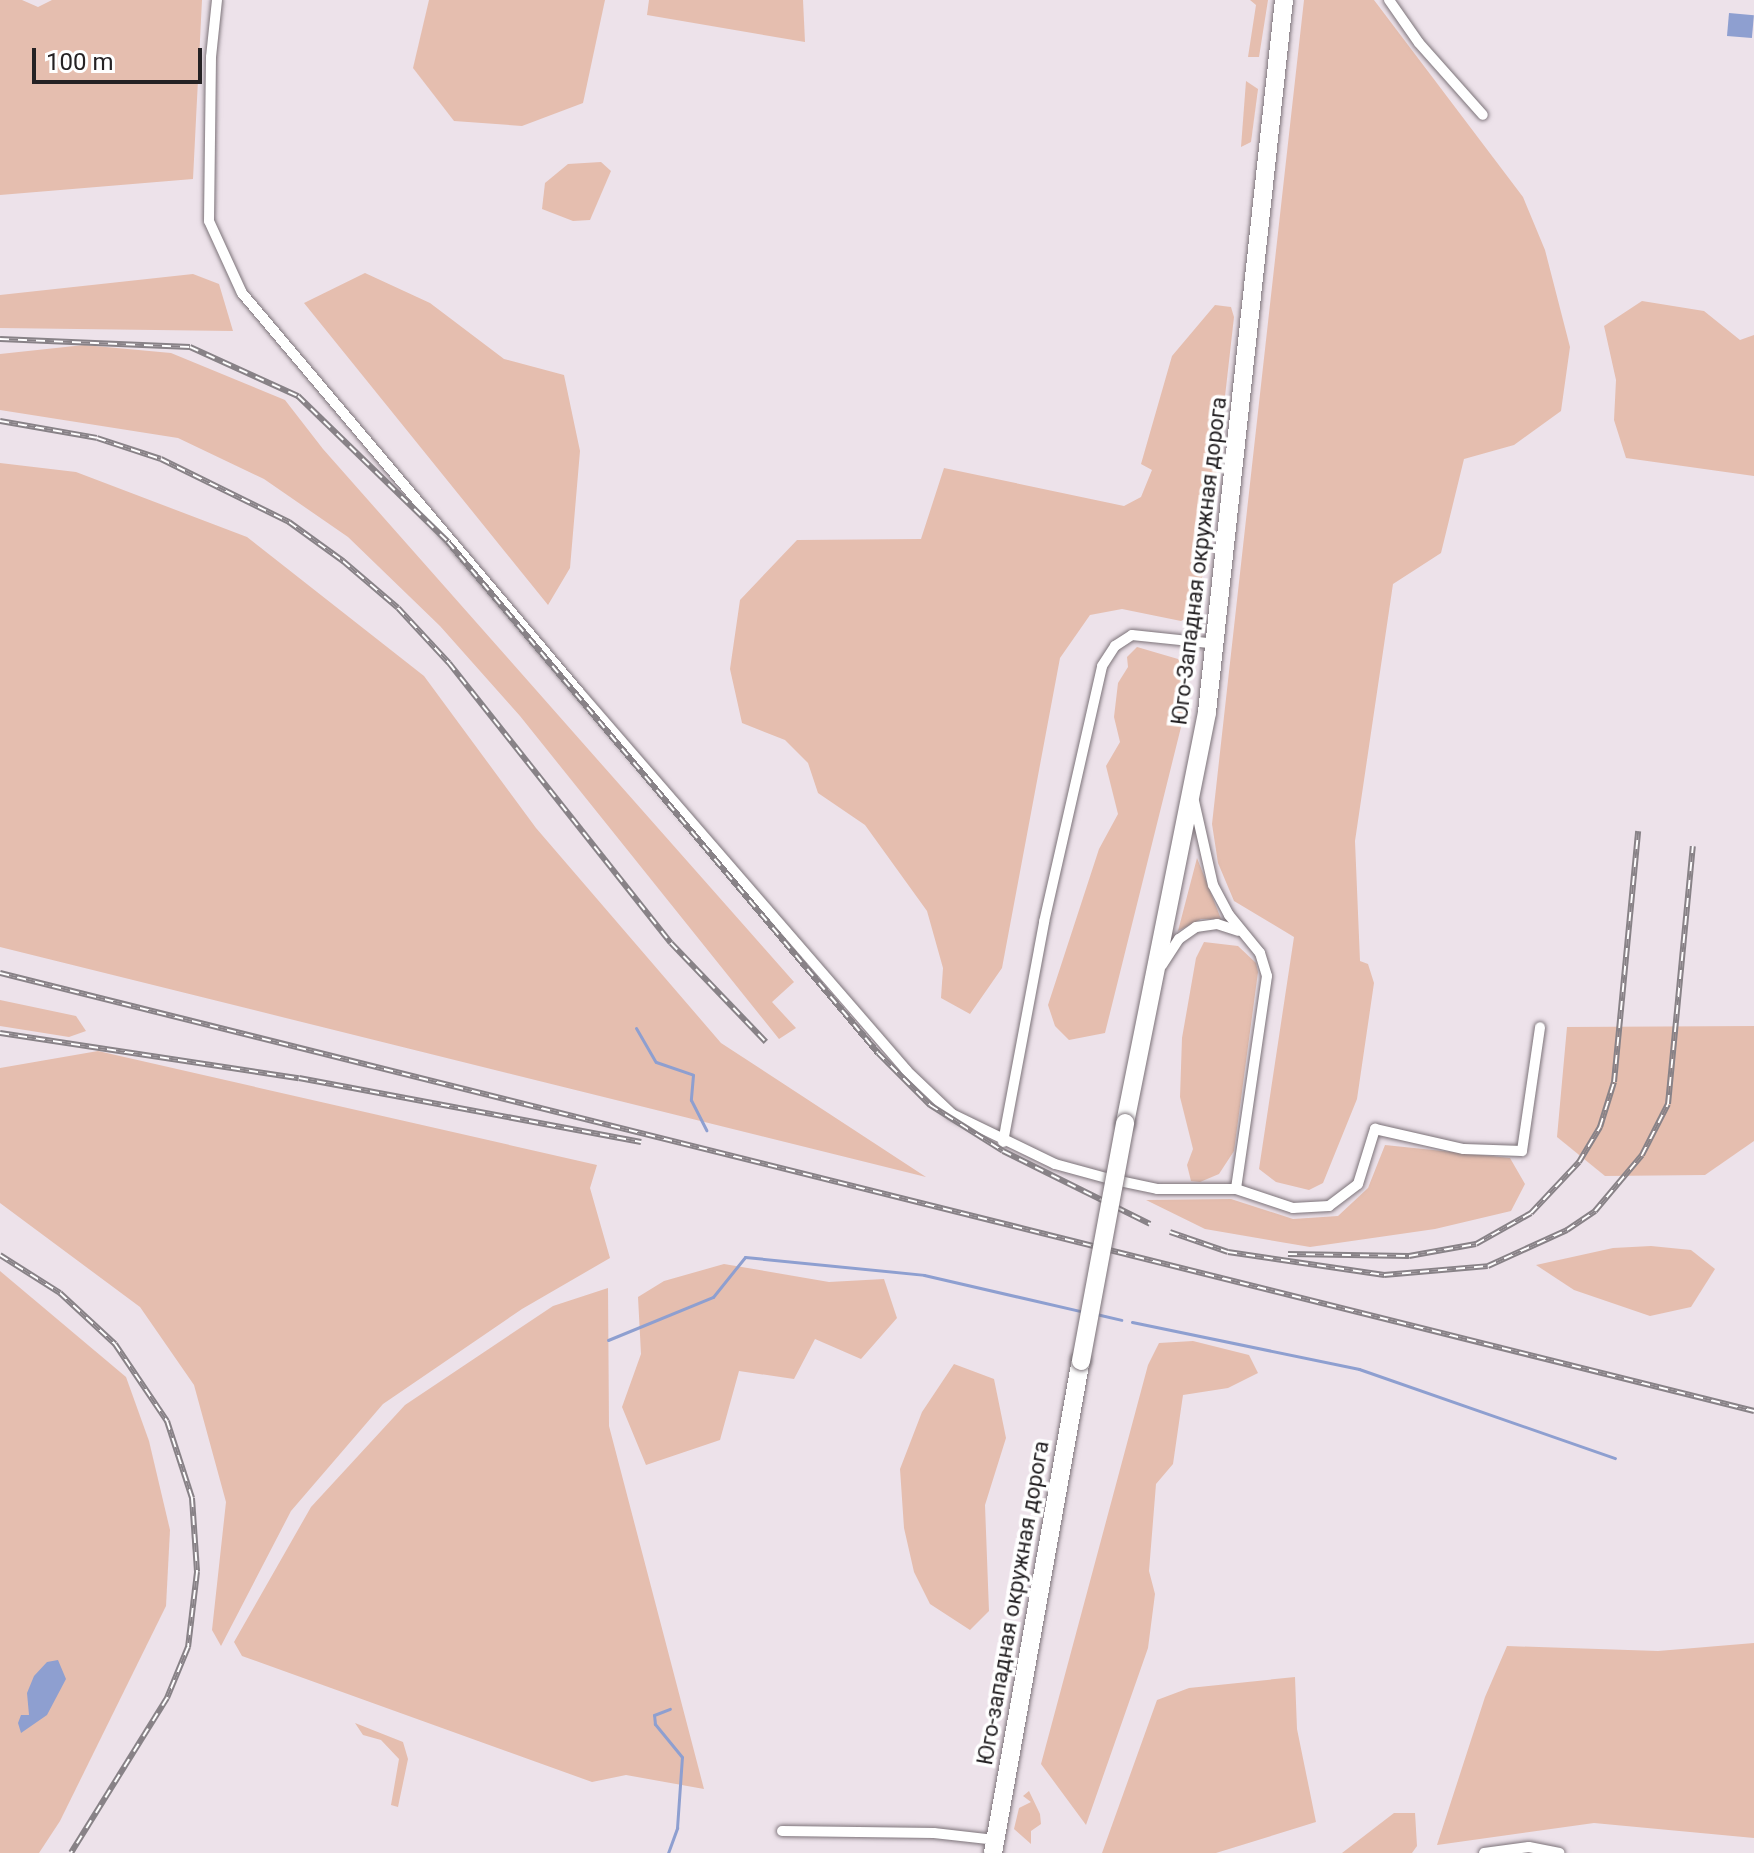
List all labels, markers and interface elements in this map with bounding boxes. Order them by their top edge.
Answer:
scale bar [36,32,206,82]
text: 100 m [46,48,113,76]
street label: Юго-Западная окружная дорога [1166,395,1232,727]
street label: Юго-западная окружная дорога [971,1439,1055,1767]

